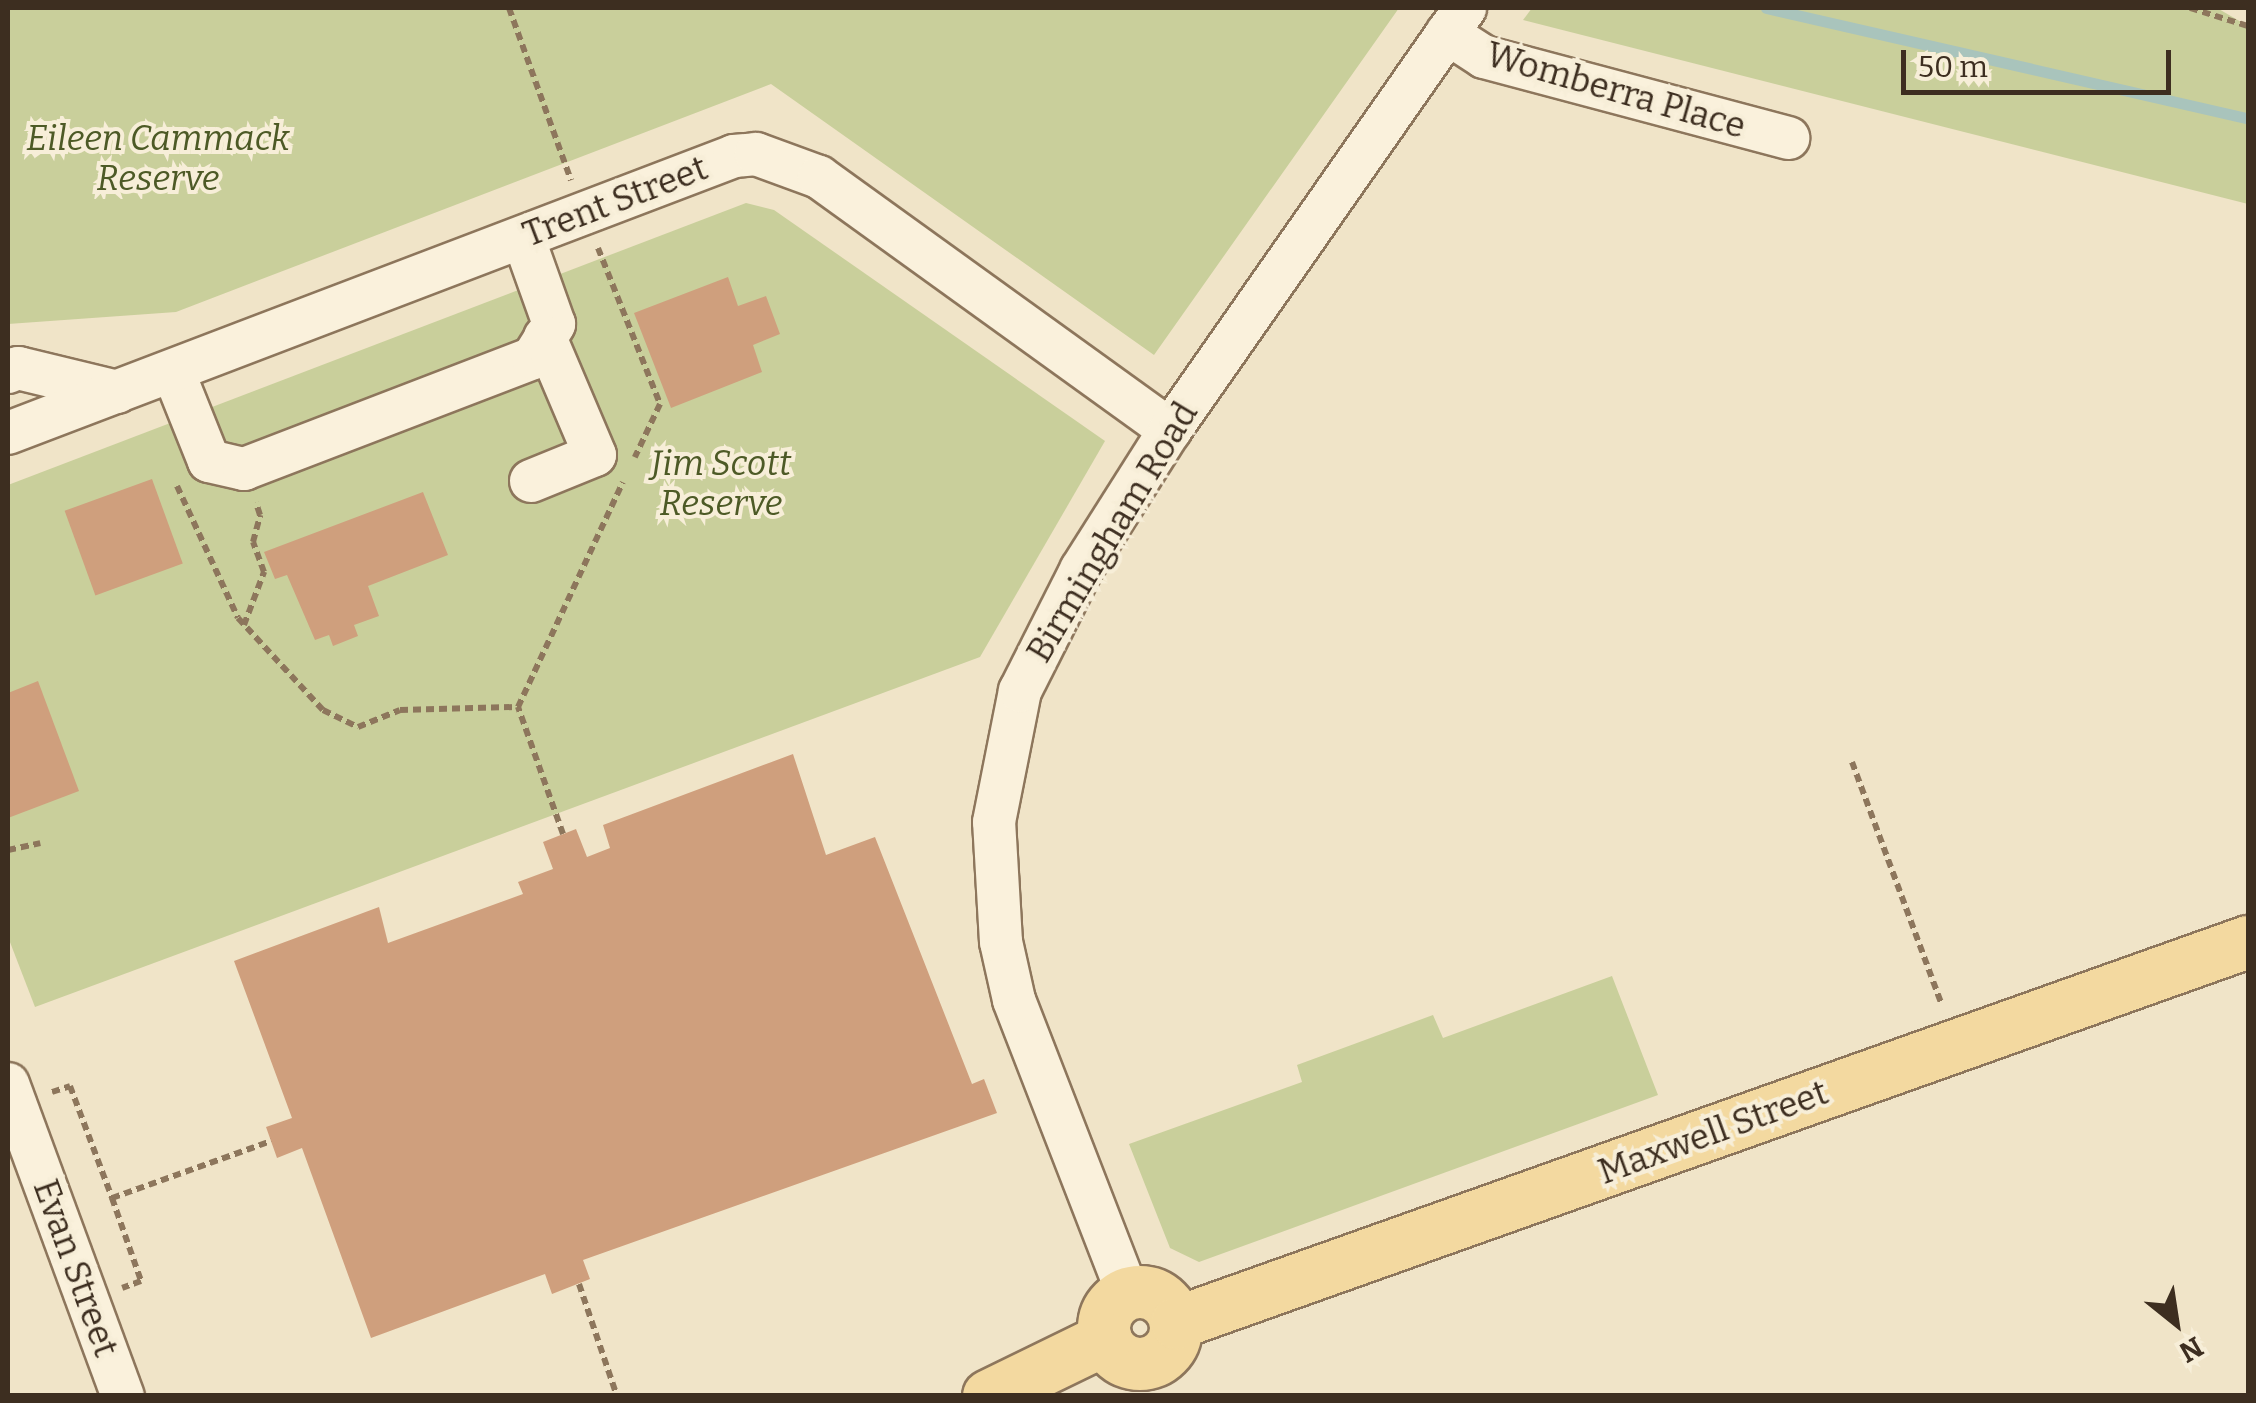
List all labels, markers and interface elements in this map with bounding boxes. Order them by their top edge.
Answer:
scale bar [1906,30,2176,92]
street label: Womberra Place [1482,33,1750,147]
text: 50 m [1918,49,1988,85]
park label: Eileen Cammack Reserve [26,117,290,199]
street label: Trent Street [517,147,713,255]
street label: Birmingham Road [1018,394,1206,670]
park label: Jim Scott Reserve [651,442,791,524]
street label: Maxwell Street [1593,1071,1833,1193]
street label: Evan Street [25,1174,127,1362]
north arrow [2126,1273,2226,1373]
text: N [2174,1330,2209,1369]

